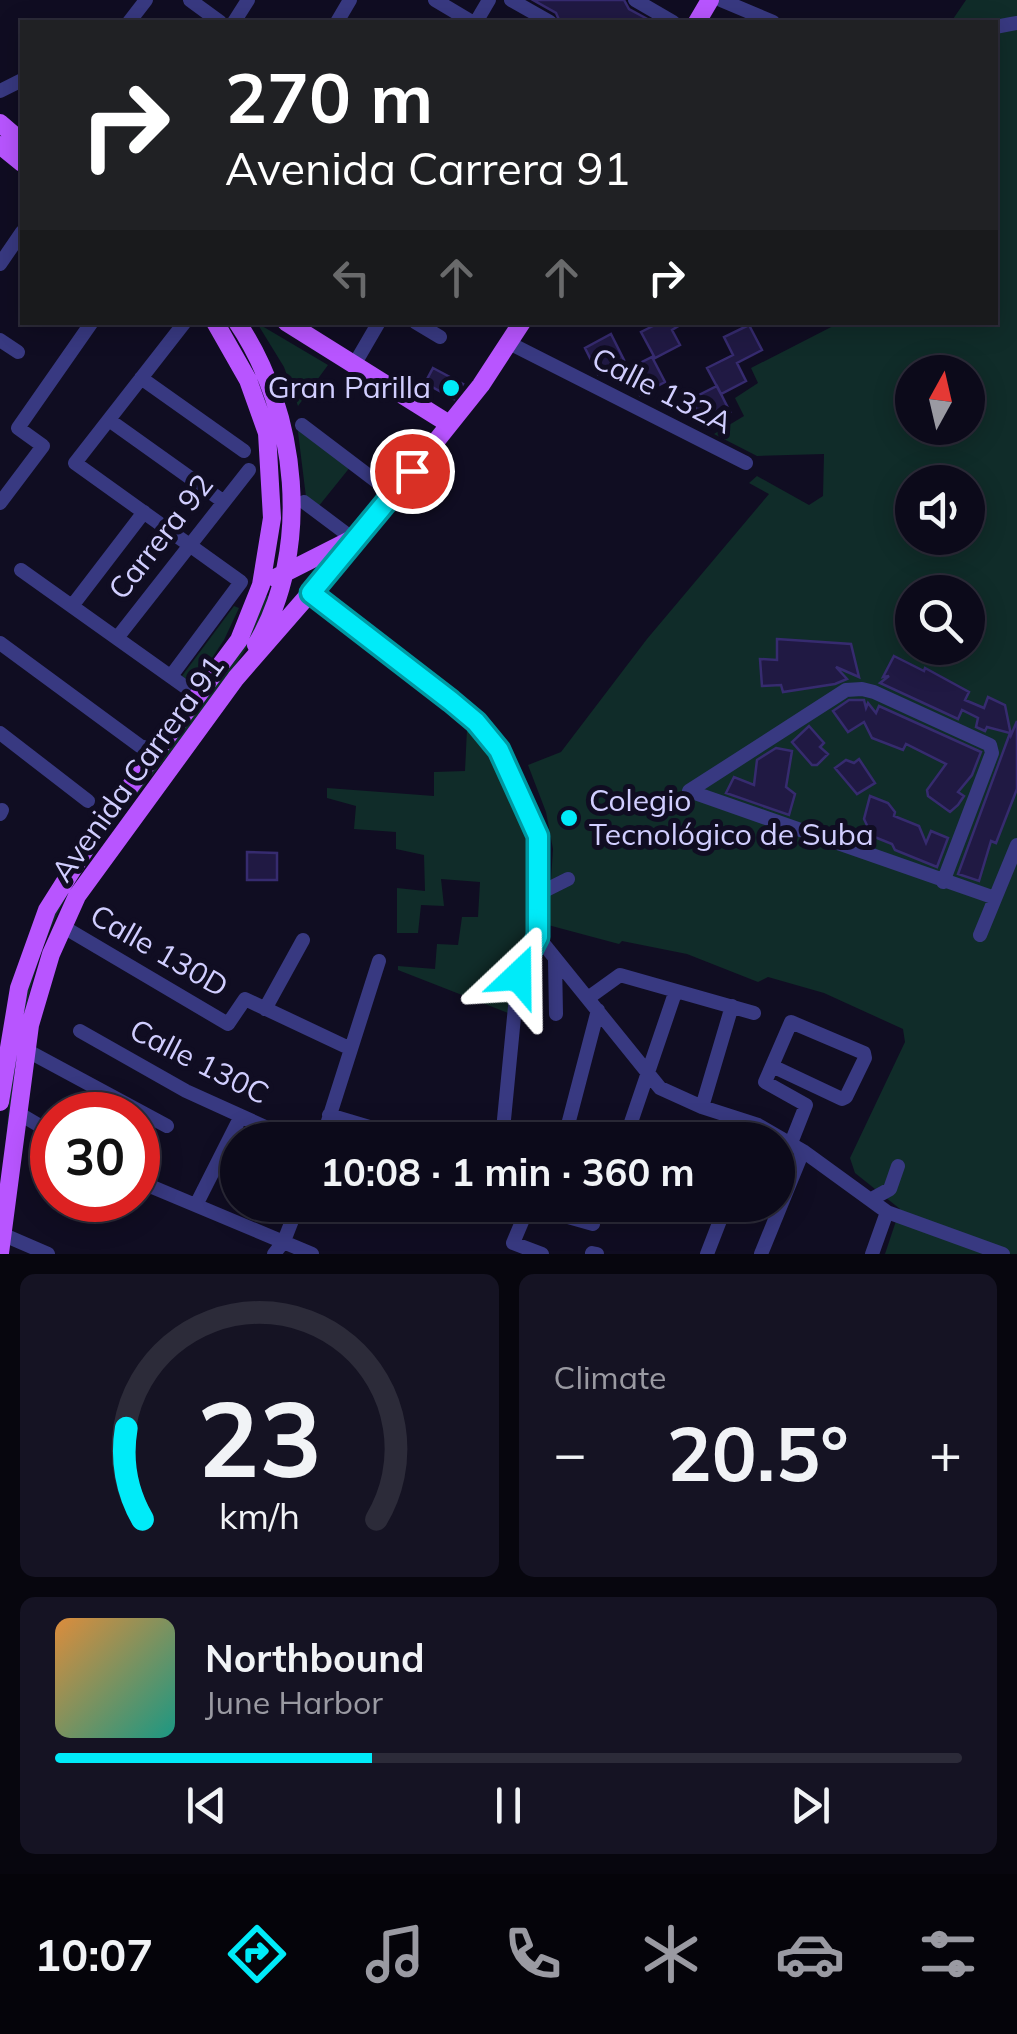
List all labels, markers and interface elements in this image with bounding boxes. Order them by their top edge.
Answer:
text: 270 m [225,53,433,141]
icon: right [60,60,190,190]
text: Avenida Carrera 91 [225,140,631,196]
icon: left [324,250,379,305]
icon: ahead [429,250,484,305]
icon: ahead [534,250,589,305]
icon: right [639,250,694,305]
street label: Calle 132A [586,339,739,442]
north arrow [895,355,985,445]
map controls [895,355,985,665]
place label: Gran Parilla [268,368,431,406]
marker: Gran Parilla [440,377,462,399]
pin [370,429,455,514]
icon: arrive [385,444,440,499]
button: sound [895,465,985,555]
street label: Carrera 92 [100,466,221,607]
button: search [895,575,985,665]
street label: Avenida Carrera 91 [42,648,232,889]
place label: Colegio Tecnológico de Suba [589,781,874,853]
marker: Colegio Tecnológico de Suba [558,807,580,829]
street label: Calle 130D [84,895,235,1005]
position arrow [466,924,570,1028]
street label: Calle 130C [124,1010,275,1112]
speed limit sign: 30 [30,1092,160,1222]
text: 10:08 · 1 min · 360 m [320,1148,695,1196]
text: Climate [554,1357,666,1397]
text: 23 [197,1372,322,1503]
text: 20.5° [667,1406,849,1500]
text: − [554,1418,587,1487]
text: + [929,1418,962,1487]
text: km/h [219,1493,300,1538]
text: Northbound [205,1634,425,1682]
text: June Harbor [205,1682,383,1722]
icon: previous [179,1778,234,1833]
icon: pause [481,1778,536,1833]
icon: next [783,1778,838,1833]
icon: directions [222,1919,292,1989]
icon: music [360,1919,430,1989]
icon: phone [498,1919,568,1989]
icon: climate [636,1919,706,1989]
icon: car [775,1919,845,1989]
icon: filters [913,1919,983,1989]
text: 10:07 [34,1926,153,1982]

